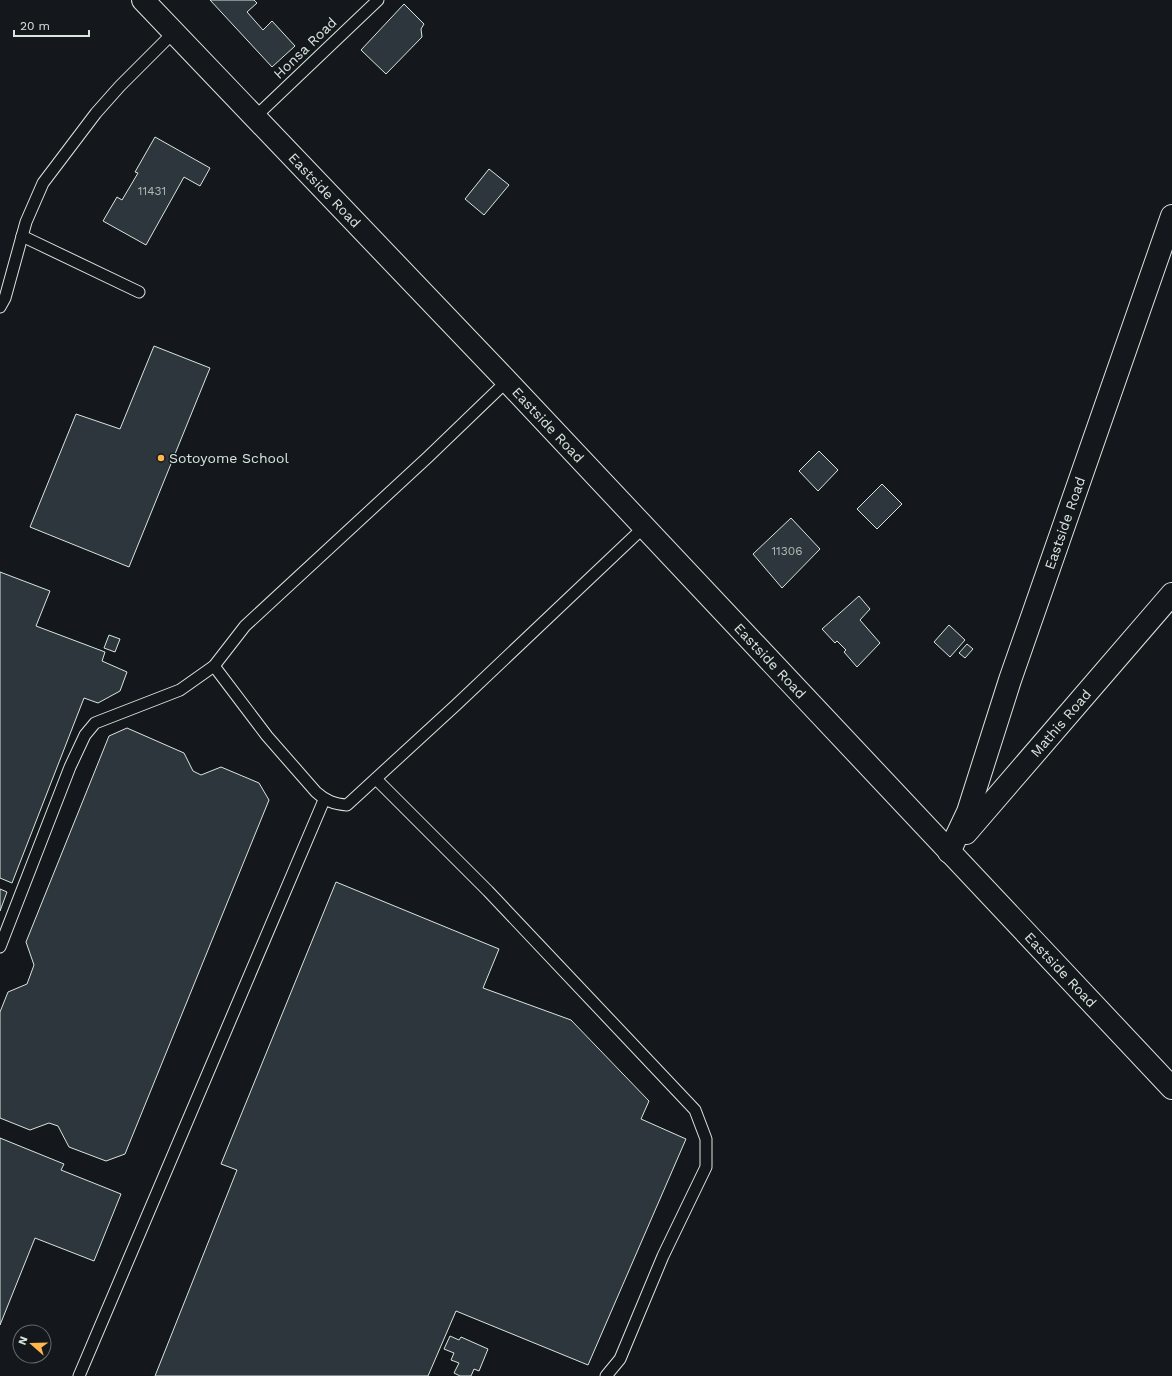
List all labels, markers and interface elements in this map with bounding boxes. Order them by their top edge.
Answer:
scale bar [14,12,89,38]
street label: Honsa Road [270,14,340,82]
text: 20 m [20,19,50,33]
street label: Eastside Road [285,150,364,231]
house number: 11431 [138,184,166,198]
street label: Eastside Road [509,384,587,466]
place label: Sotoyome School [169,450,289,466]
marker: Sotoyome School [156,453,166,463]
street label: Eastside Road [1041,475,1088,572]
house number: 11306 [771,544,803,558]
street label: Eastside Road [731,620,809,702]
street label: Mathis Road [1027,686,1094,760]
street label: Eastside Road [1022,929,1100,1010]
north arrow [12,1324,52,1364]
text: N [16,1335,31,1347]

